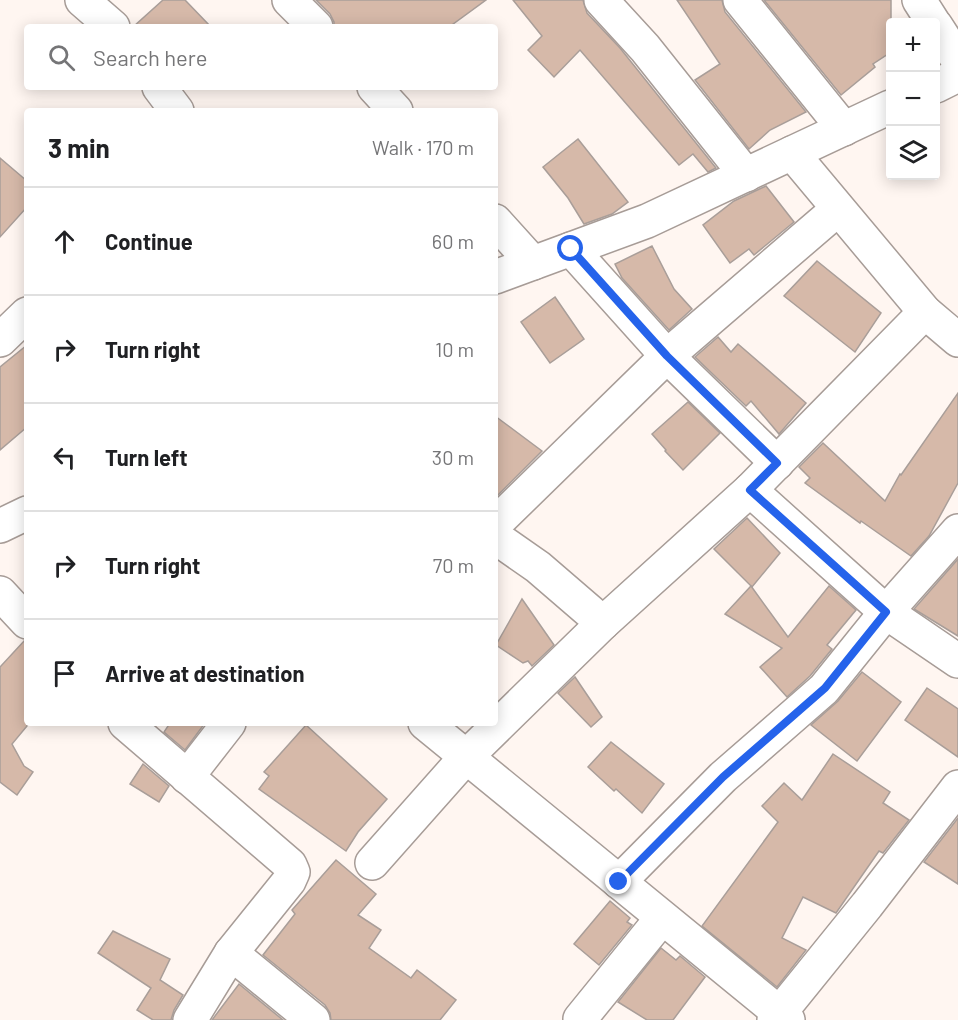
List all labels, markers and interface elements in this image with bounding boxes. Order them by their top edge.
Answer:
map controls [886,18,940,180]
button: + [886,18,940,72]
search box [24,24,498,90]
icon: search [45,41,78,74]
text: Search here [93,44,207,70]
button: − [886,72,940,126]
button: layers [886,126,940,180]
text: 3 min [48,132,110,163]
text: Walk · 170 m [372,135,474,159]
icon: ahead [48,225,81,258]
text: Continue [105,228,193,254]
text: 60 m [432,229,474,253]
route start [557,235,583,261]
icon: right [48,333,81,366]
text: Turn right [105,336,200,362]
text: 10 m [435,337,474,361]
icon: left [48,441,81,474]
text: Turn left [105,444,188,470]
text: 30 m [432,445,474,469]
icon: right [48,549,81,582]
text: Turn right [105,552,200,578]
text: 70 m [433,553,474,577]
icon: arrive [48,657,81,690]
text: Arrive at destination [105,660,304,686]
route end [605,868,631,894]

